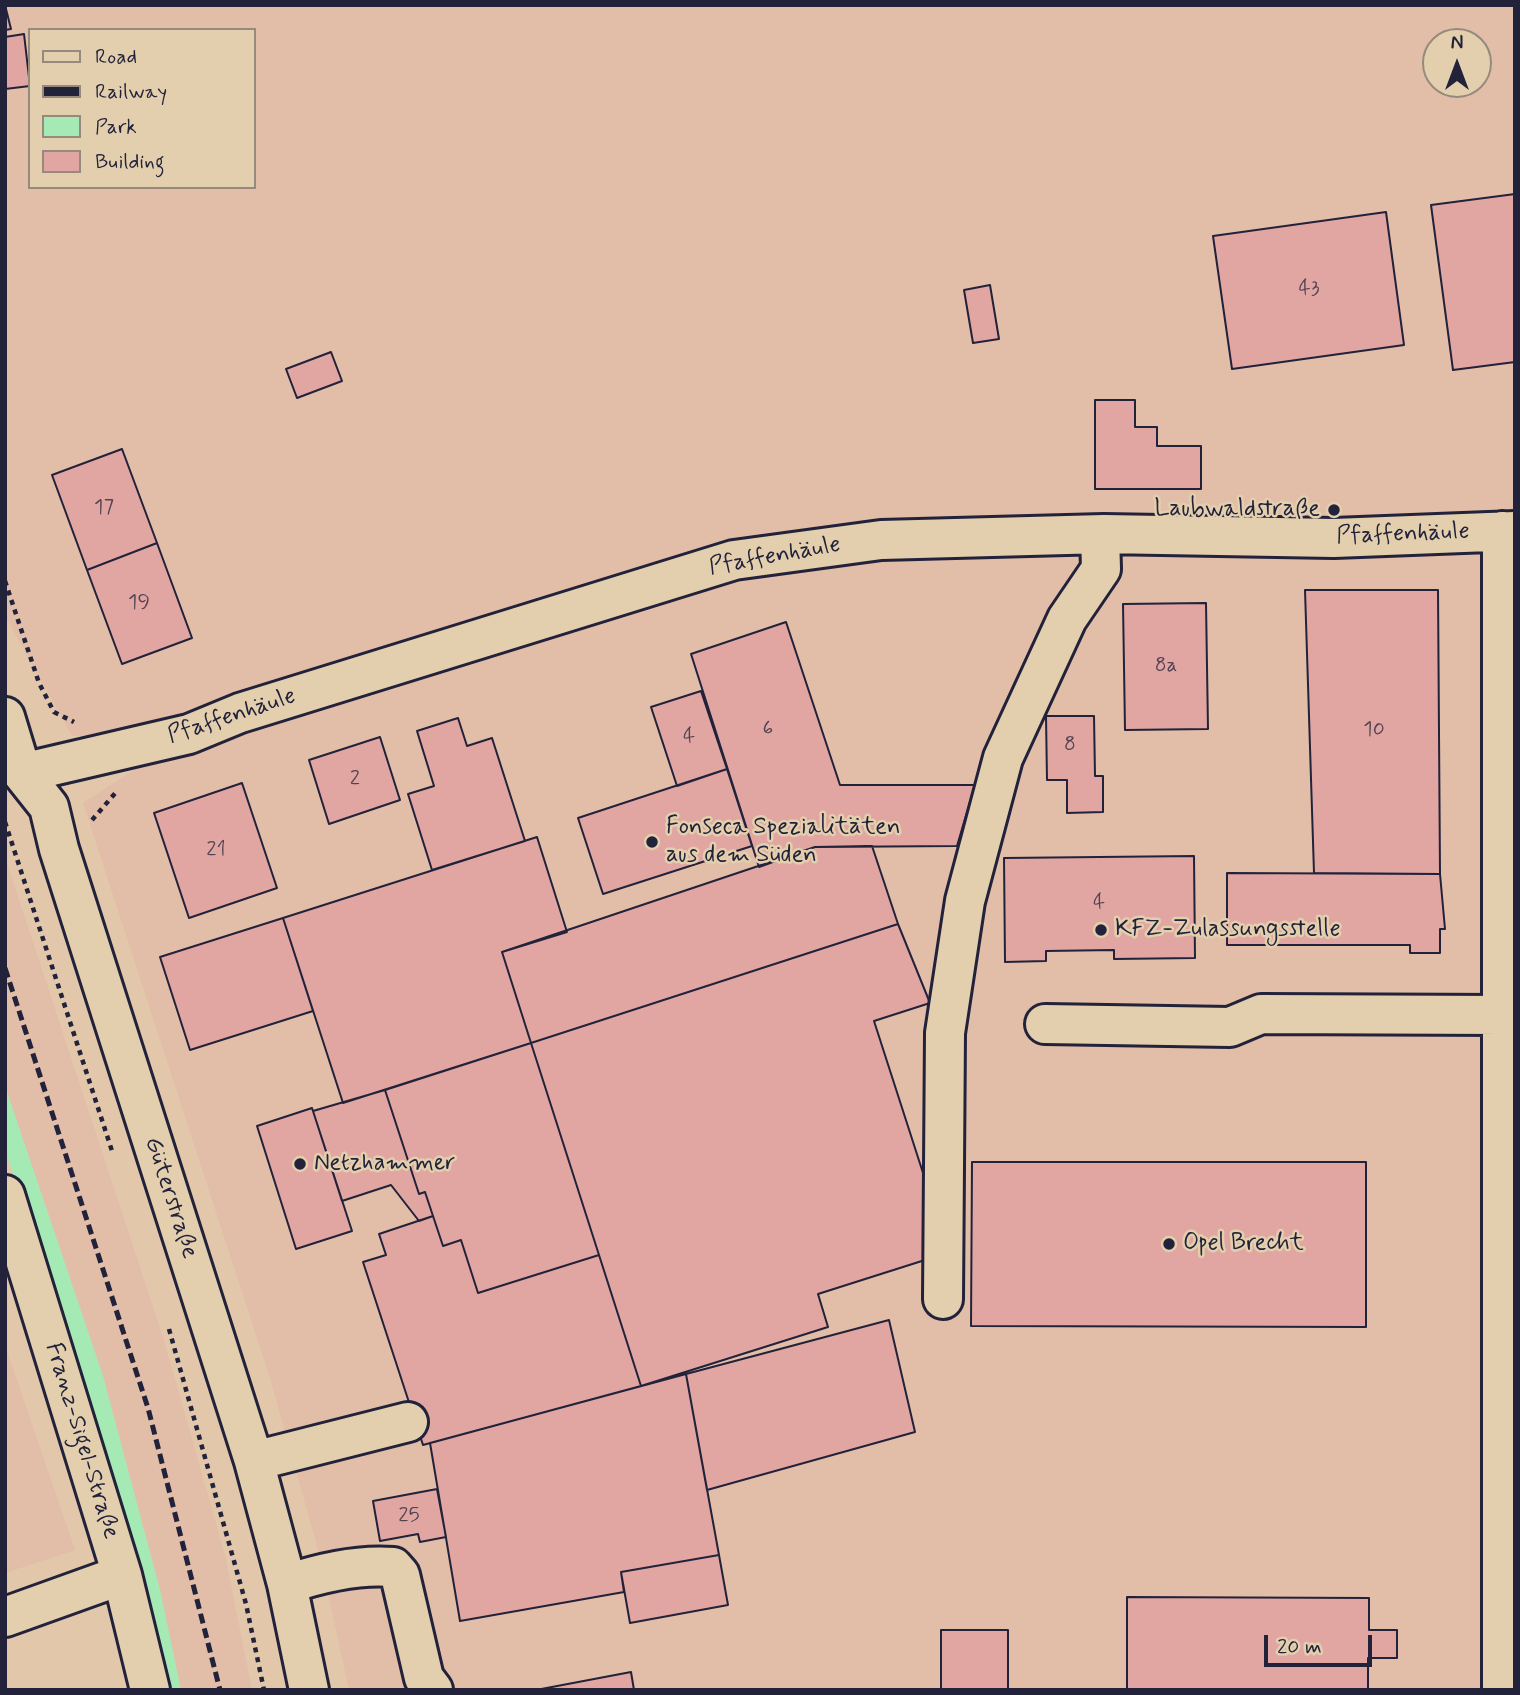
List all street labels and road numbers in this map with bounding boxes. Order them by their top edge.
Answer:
street label: Pfaffenhäule [1336,518,1470,552]
street label: Pfaffenhäule [707,531,843,583]
street label: Pfaffenhäule [164,683,300,751]
street label: Güterstraße [137,1134,203,1262]
street label: Franz-Sigel-Straße [37,1339,125,1543]

